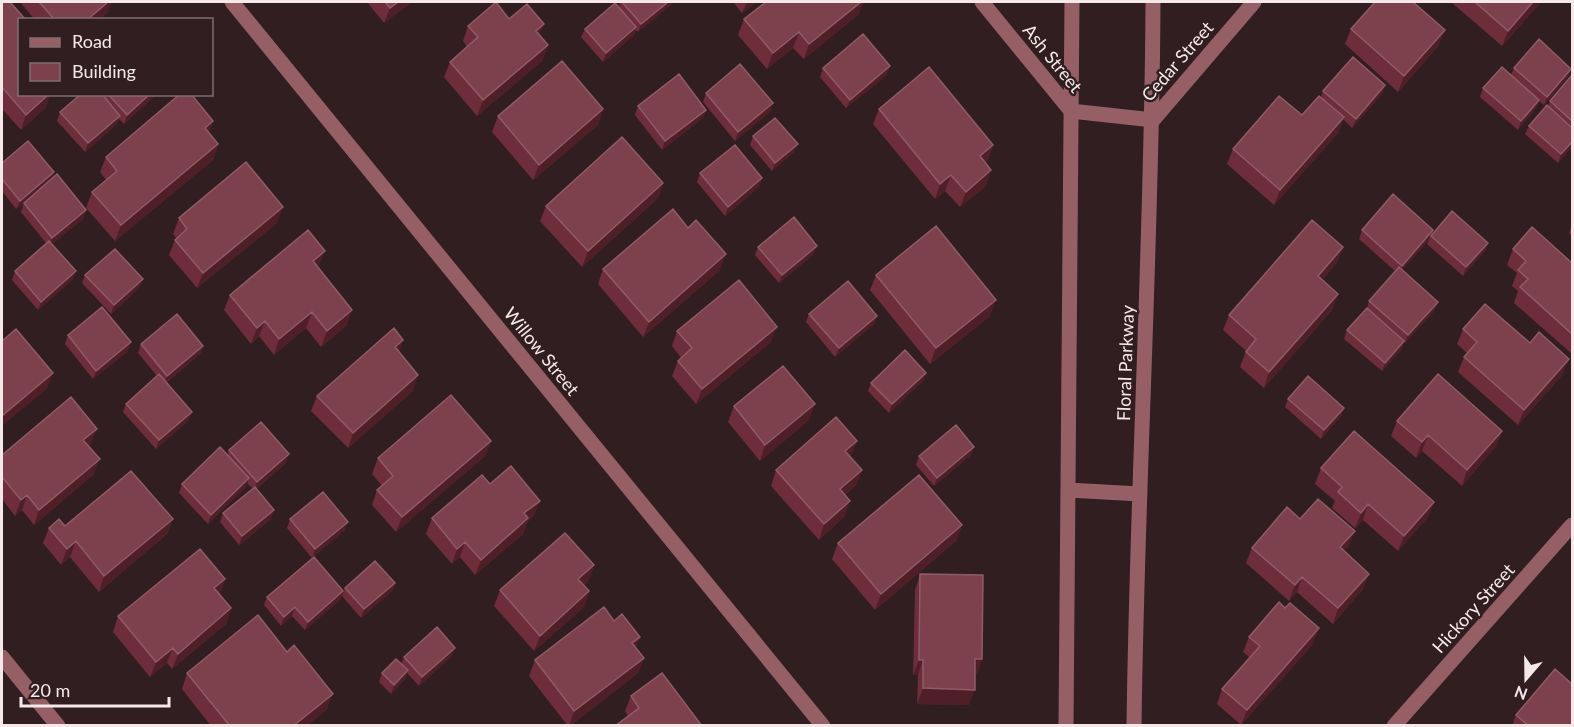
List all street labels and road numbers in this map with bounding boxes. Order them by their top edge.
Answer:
street label: Cedar Street [1136,16,1218,105]
street label: Ash Street [1019,19,1088,97]
street label: Willow Street [500,302,585,400]
street label: Floral Parkway [1112,304,1138,421]
street label: Hickory Street [1427,558,1519,657]

